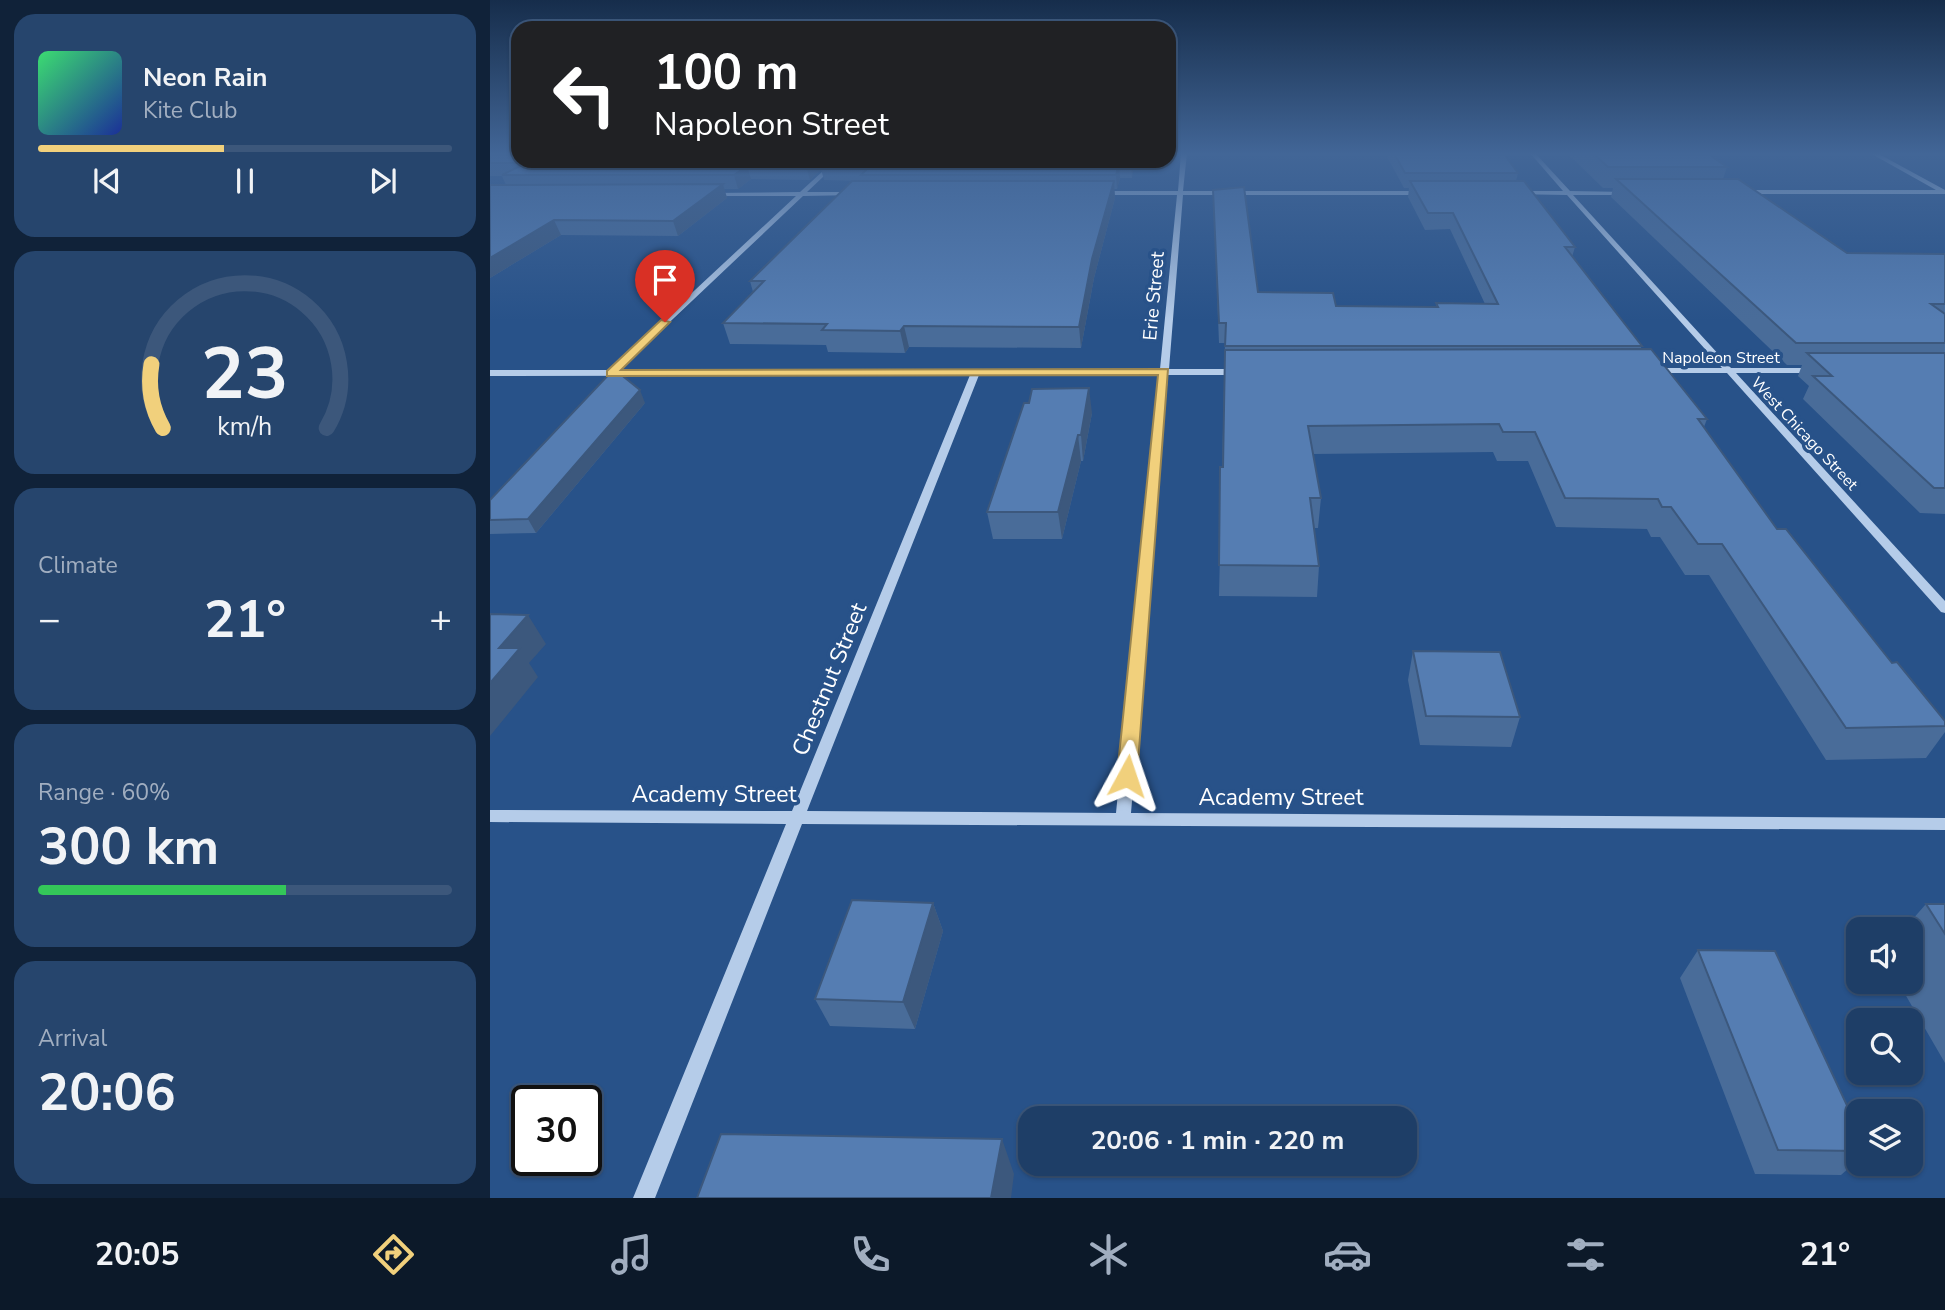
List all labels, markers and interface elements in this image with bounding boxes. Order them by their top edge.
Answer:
text: 100 m [654,39,798,106]
icon: left [539,49,630,140]
text: Neon Rain [143,60,268,95]
text: Kite Club [143,95,237,126]
text: Napoleon Street [654,103,889,146]
icon: previous [88,162,126,200]
icon: pause [226,162,264,200]
icon: next [364,162,402,200]
pin [635,250,695,322]
street label: Erie Street [1137,250,1171,342]
icon: arrive [646,261,684,299]
text: 23 [201,325,289,425]
street label: Napoleon Street [1662,347,1780,369]
street label: West Chicago Street [1746,372,1863,496]
text: km/h [217,410,273,444]
text: Climate [38,550,118,581]
text: 21° [204,584,286,655]
text: − [38,594,61,645]
text: + [429,594,452,645]
street label: Chestnut Street [785,597,875,760]
position arrow [1090,739,1164,813]
text: Range · 60% [38,777,170,808]
street label: Academy Street [631,779,797,810]
street label: Academy Street [1198,782,1364,813]
text: 300 km [38,811,219,882]
map controls [1846,917,1923,1176]
button: sound [1846,917,1923,994]
button: search [1846,1008,1923,1085]
text: Arrival [38,1023,107,1054]
text: 20:06 [38,1057,176,1128]
speed limit sign: 30 [511,1085,602,1176]
button: layers [1846,1099,1923,1176]
text: 20:06 · 1 min · 220 m [1091,1123,1344,1158]
icon: directions [369,1230,418,1279]
icon: music [607,1230,656,1279]
icon: phone [846,1230,895,1279]
icon: climate [1084,1230,1133,1279]
icon: car [1323,1230,1372,1279]
icon: filters [1561,1230,1610,1279]
text: 20:05 [95,1233,179,1276]
text: 21° [1800,1233,1850,1276]

